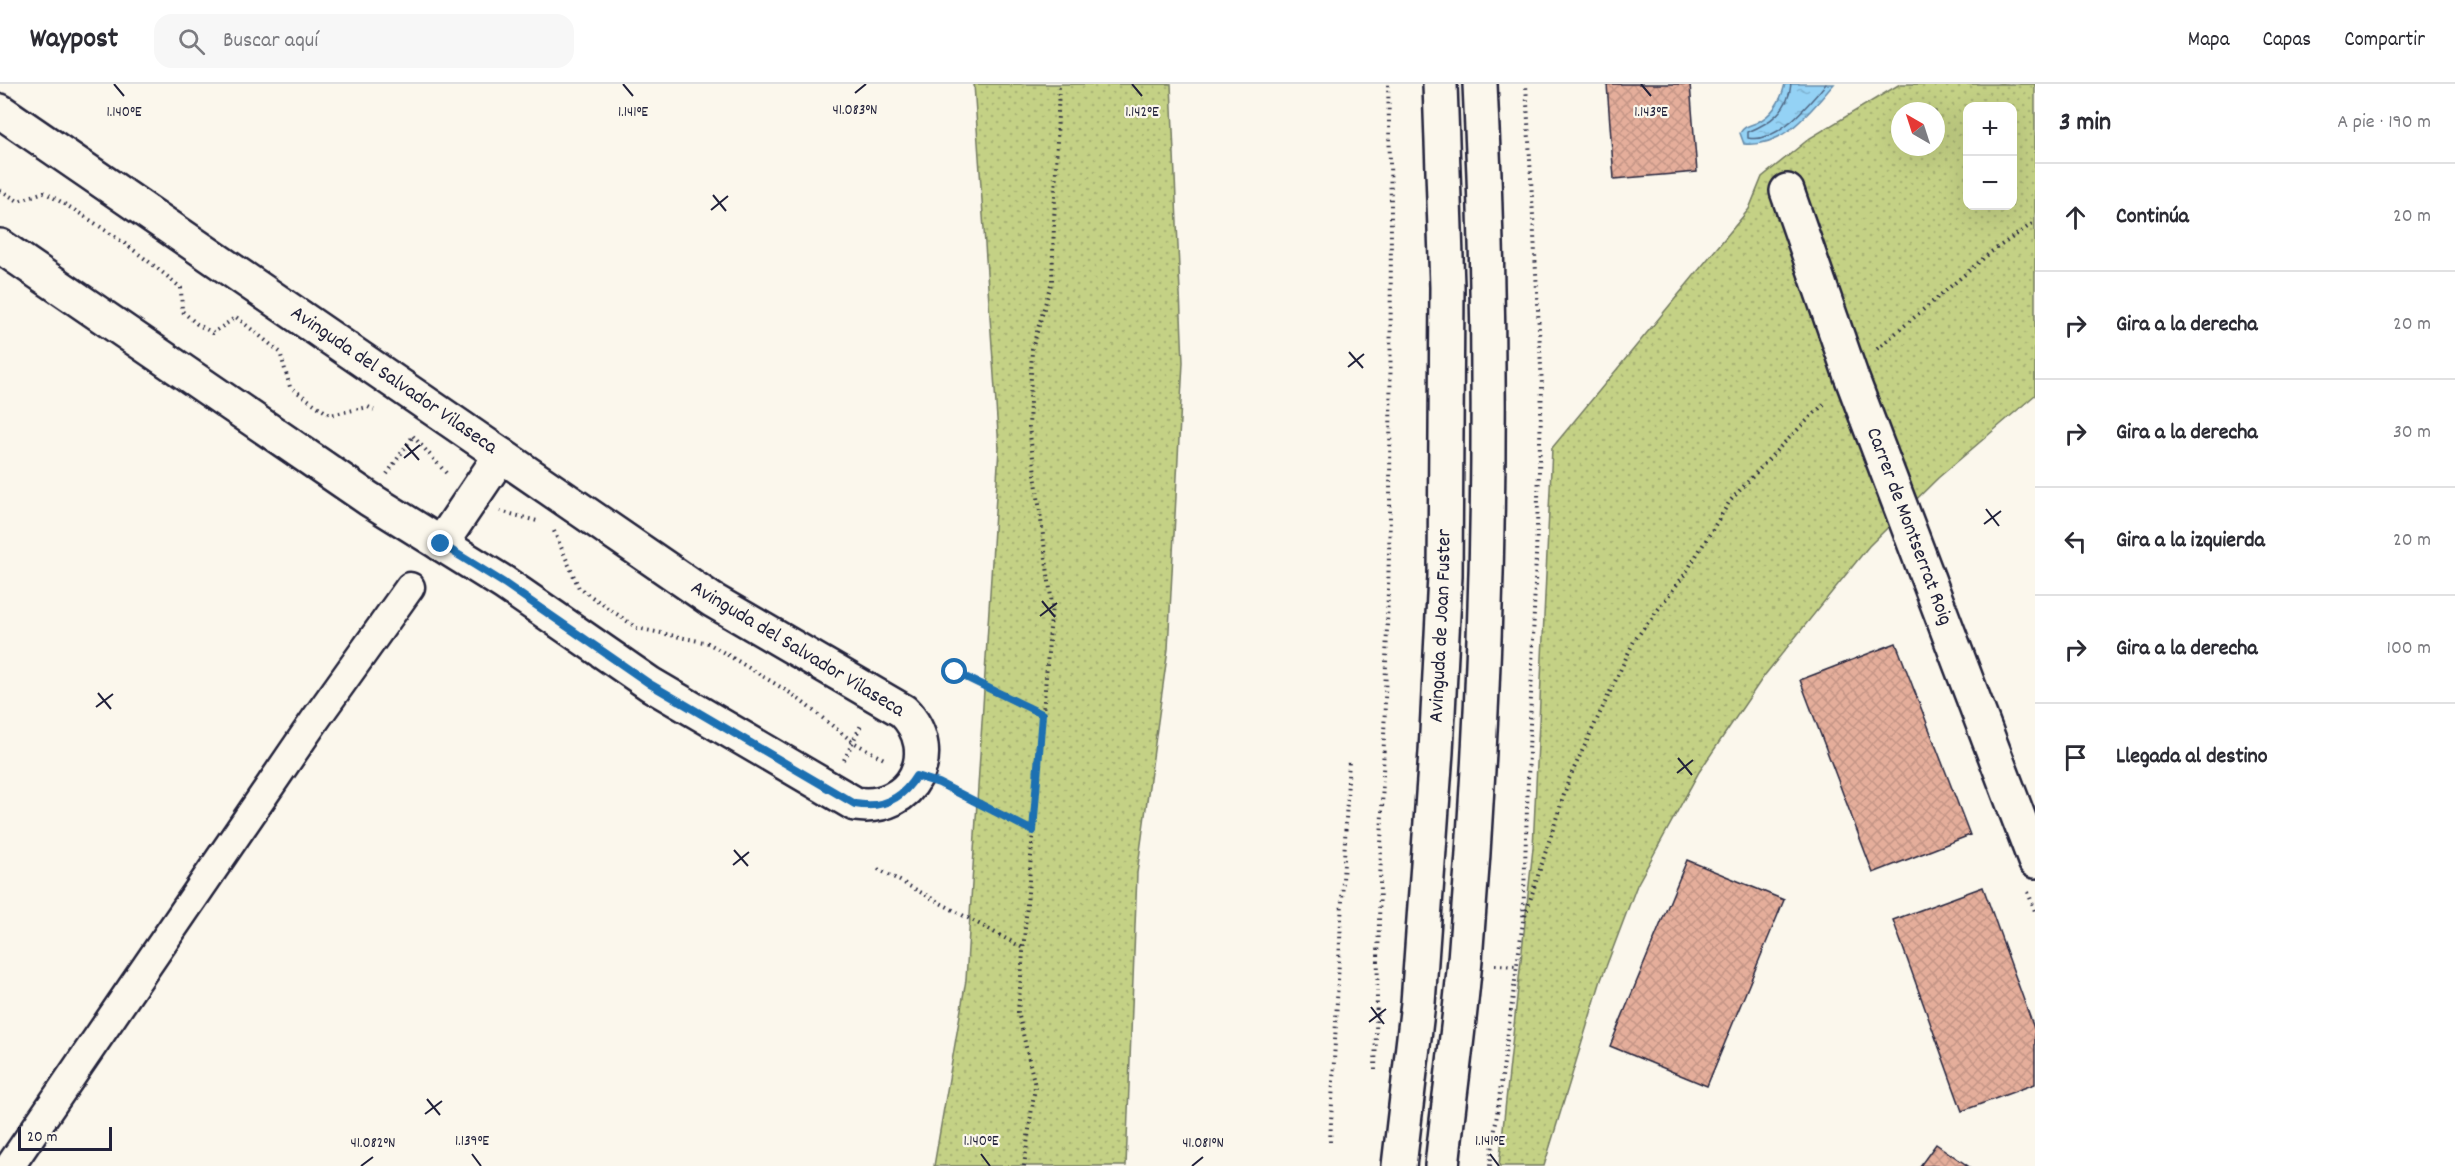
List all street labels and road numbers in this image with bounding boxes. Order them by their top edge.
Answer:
street label: Avinguda del Salvador Vilaseca [284,299,504,463]
street label: Carrer de Montserrat Roig [1857,424,1959,630]
street label: Avinguda de Joan Fuster [1423,529,1460,724]
street label: Avinguda del Salvador Vilaseca [684,574,911,727]

